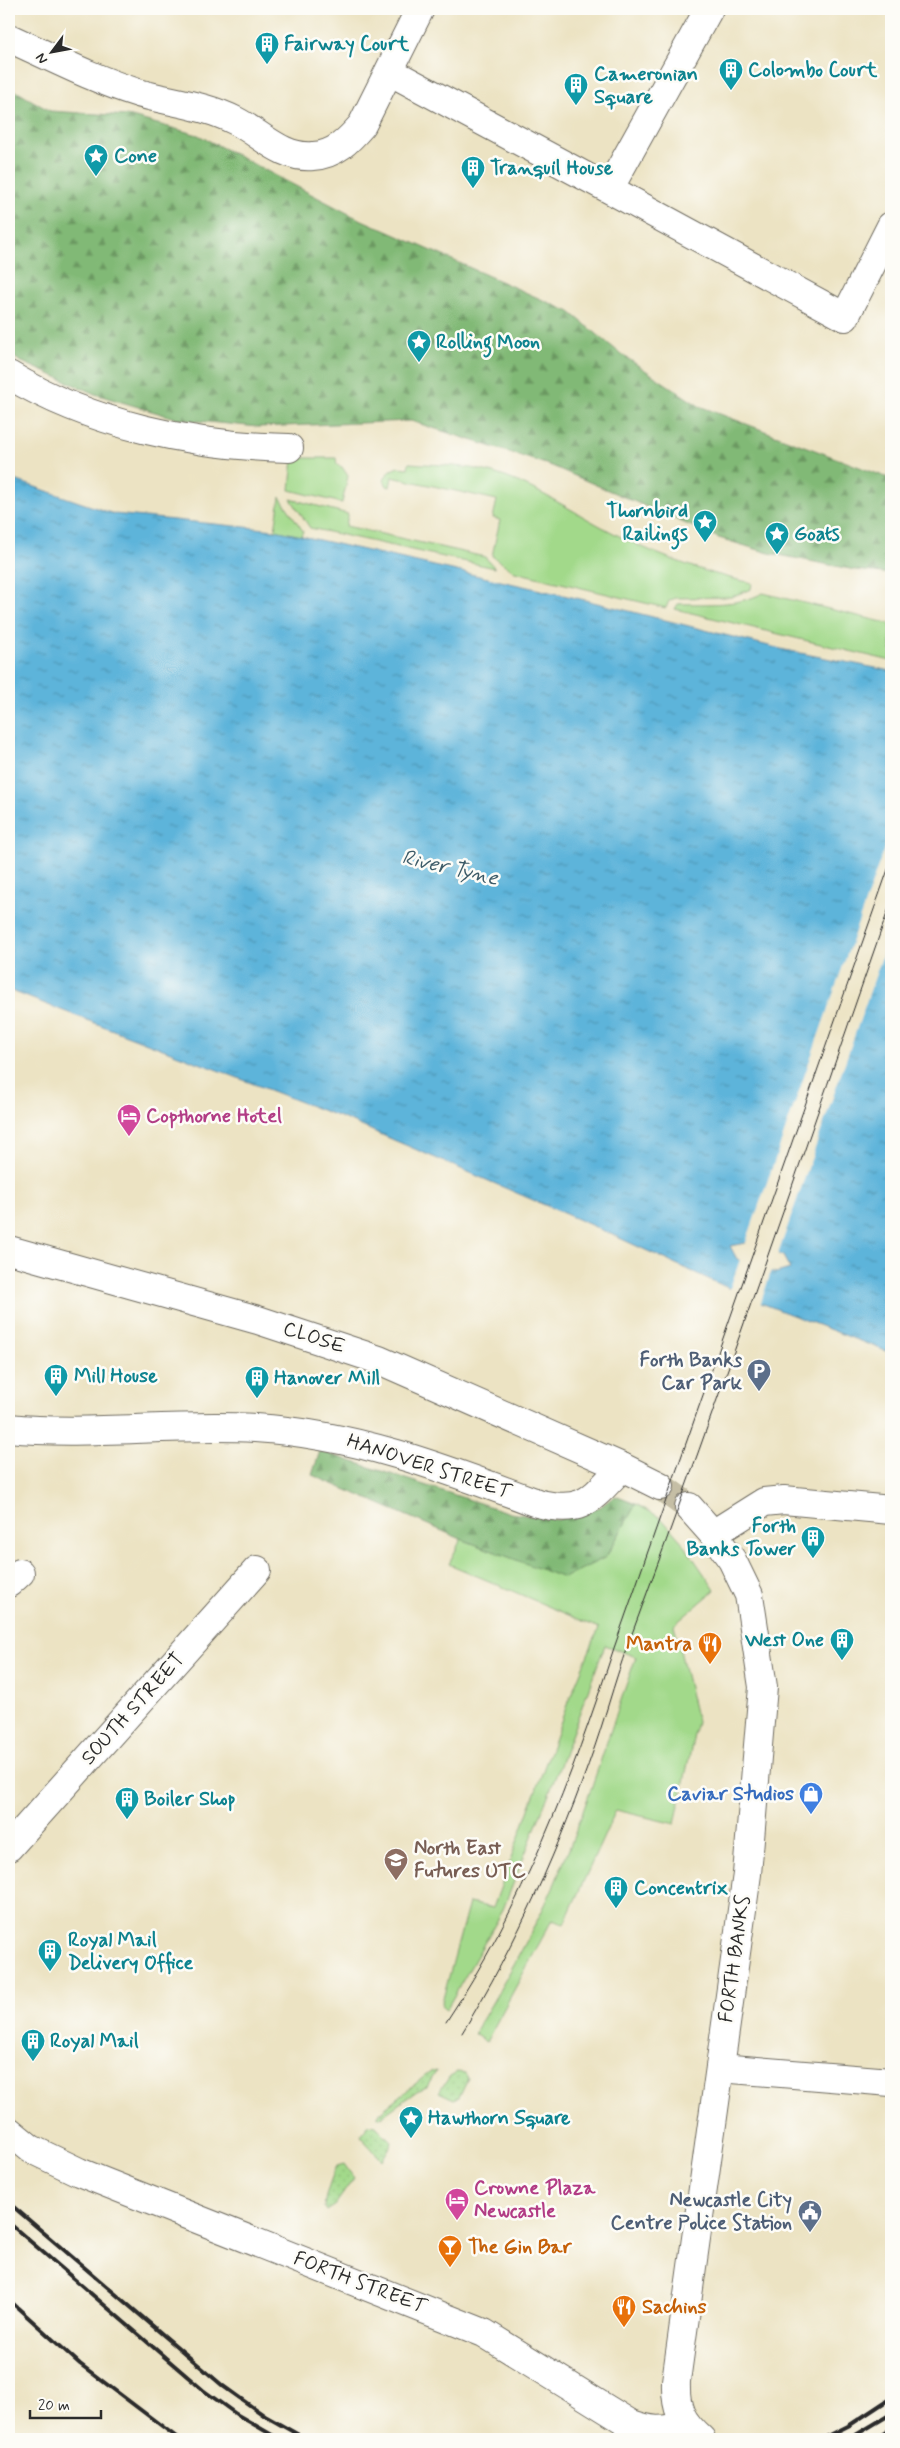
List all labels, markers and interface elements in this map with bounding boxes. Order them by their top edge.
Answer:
north arrow [28,28,78,78]
building icon: Fairway Court [254,31,280,65]
place label: Fairway Court [284,31,410,58]
text: N [32,50,52,67]
building icon: Colombo Court [718,57,744,91]
place label: Colombo Court [748,57,879,84]
place label: Cameronian Square [594,61,698,111]
building icon: Cameronian Square [563,72,589,106]
place icon: Cone [83,143,109,177]
place label: Cone [114,143,157,170]
building icon: Tranquil House [460,155,486,189]
place label: Tranquil House [490,155,614,182]
place icon: Rolling Moon [406,329,432,363]
place label: Rolling Moon [436,329,540,358]
place label: Thornbird Railings [606,498,688,550]
place icon: Thornbird Railings [692,509,718,543]
place icon: Goats [764,521,790,555]
place label: Goats [794,521,840,548]
water label: River Tyne [399,843,501,893]
hotel icon: Copthorne Hotel [116,1103,142,1137]
place label: Copthorne Hotel [146,1103,282,1130]
street label: CLOSE [280,1315,348,1361]
place label: Forth Banks Car Park [639,1347,743,1397]
parking icon: Forth Banks Car Park [746,1358,772,1392]
building icon: Mill House [43,1363,69,1397]
place label: Mill House [74,1363,158,1390]
building icon: Hanover Mill [244,1365,270,1399]
place label: Hanover Mill [274,1365,380,1392]
street label: HANOVER STREET [343,1428,516,1507]
place label: Forth Banks Tower [686,1513,797,1563]
building icon: Forth Banks Tower [800,1525,826,1559]
place label: West One [744,1627,824,1654]
building icon: West One [829,1627,855,1661]
place label: Mantra [626,1631,692,1658]
restaurant icon: Mantra [697,1631,723,1665]
street label: SOUTH STREET [75,1647,191,1771]
place label: Caviar Studios [667,1781,794,1808]
shop icon: Caviar Studios [798,1781,824,1815]
building icon: Boiler Shop [114,1786,140,1820]
place label: Boiler Shop [144,1786,236,1813]
place label: North East Futures UTC [414,1835,526,1885]
school or university icon: North East Futures UTC [383,1847,409,1881]
building icon: Concentrix [603,1875,629,1909]
place label: Concentrix [634,1875,728,1902]
street label: FORTH BANKS [713,1894,757,2024]
place label: Royal Mail Delivery Office [68,1927,194,1977]
building icon: Royal Mail Delivery Office [37,1938,63,1972]
building icon: Royal Mail [20,2028,46,2062]
place label: Royal Mail [50,2028,139,2055]
place icon: Hawthorn Square [398,2105,424,2139]
place label: Hawthorn Square [428,2105,571,2132]
place label: Crowne Plaza Newcastle [474,2175,596,2225]
hotel icon: Crowne Plaza Newcastle [444,2187,470,2221]
place label: Newcastle City Centre Police Station [611,2187,792,2237]
public building icon: Newcastle City Centre Police Station [797,2199,823,2233]
bar icon: The Gin Bar [437,2234,463,2268]
place label: The Gin Bar [468,2234,572,2261]
street label: FORTH STREET [290,2245,432,2321]
restaurant icon: Sachins [611,2294,637,2328]
place label: Sachins [642,2294,707,2321]
scale bar [30,2388,101,2420]
text: 20 m [38,2396,70,2416]

